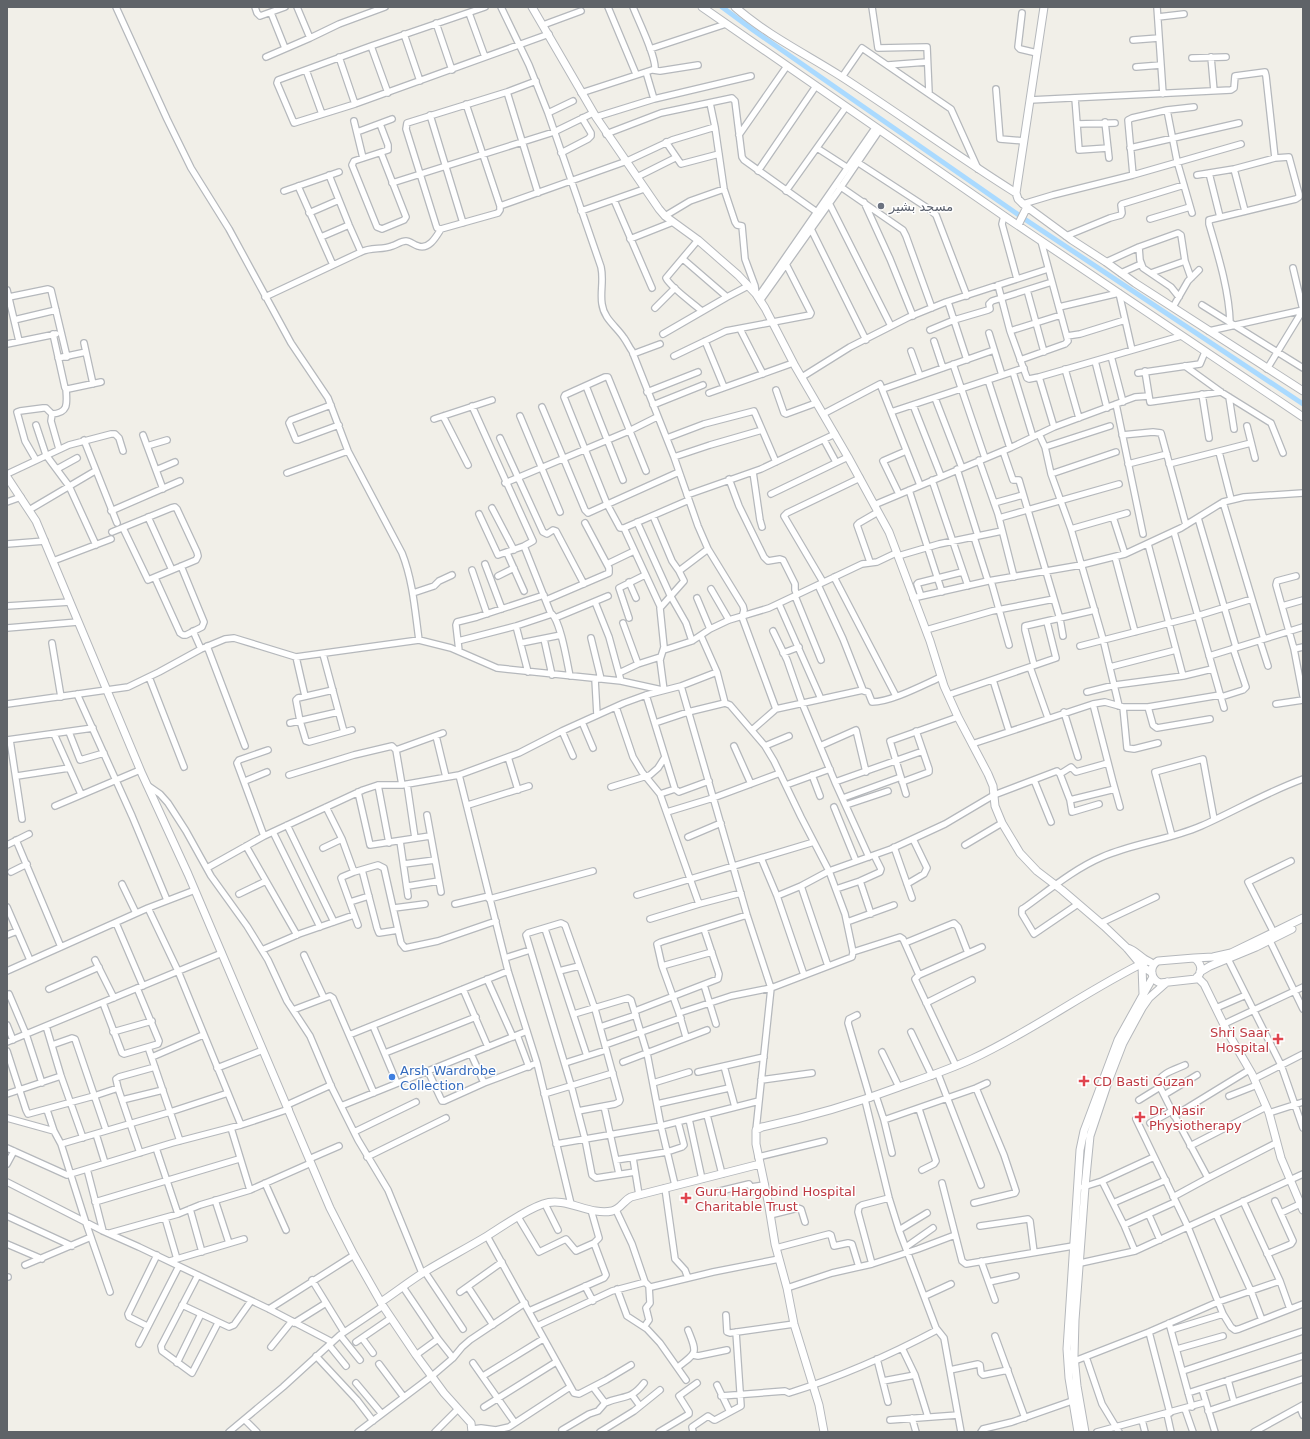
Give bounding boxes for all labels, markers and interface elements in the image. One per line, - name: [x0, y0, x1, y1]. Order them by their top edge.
- place label: مسجد بشیر: [888, 199, 953, 215]
- marker: مسجد بشیر: [876, 201, 886, 211]
- place label: Shri Saar Hospital: [1210, 1025, 1270, 1055]
- marker: Shri Saar Hospital: [1272, 1033, 1284, 1045]
- place label: Arsh Wardrobe Collection: [400, 1063, 496, 1093]
- marker: Arsh Wardrobe Collection: [387, 1072, 397, 1082]
- place label: CD Basti Guzan: [1093, 1074, 1194, 1089]
- marker: CD Basti Guzan: [1078, 1075, 1090, 1087]
- place label: Dr. Nasir Physiotherapy: [1149, 1103, 1242, 1133]
- marker: Dr. Nasir Physiotherapy: [1134, 1111, 1146, 1123]
- place label: Guru Hargobind Hospital Charitable Trust: [695, 1184, 856, 1214]
- marker: Guru Hargobind Hospital Charitable Trust: [680, 1192, 692, 1204]

